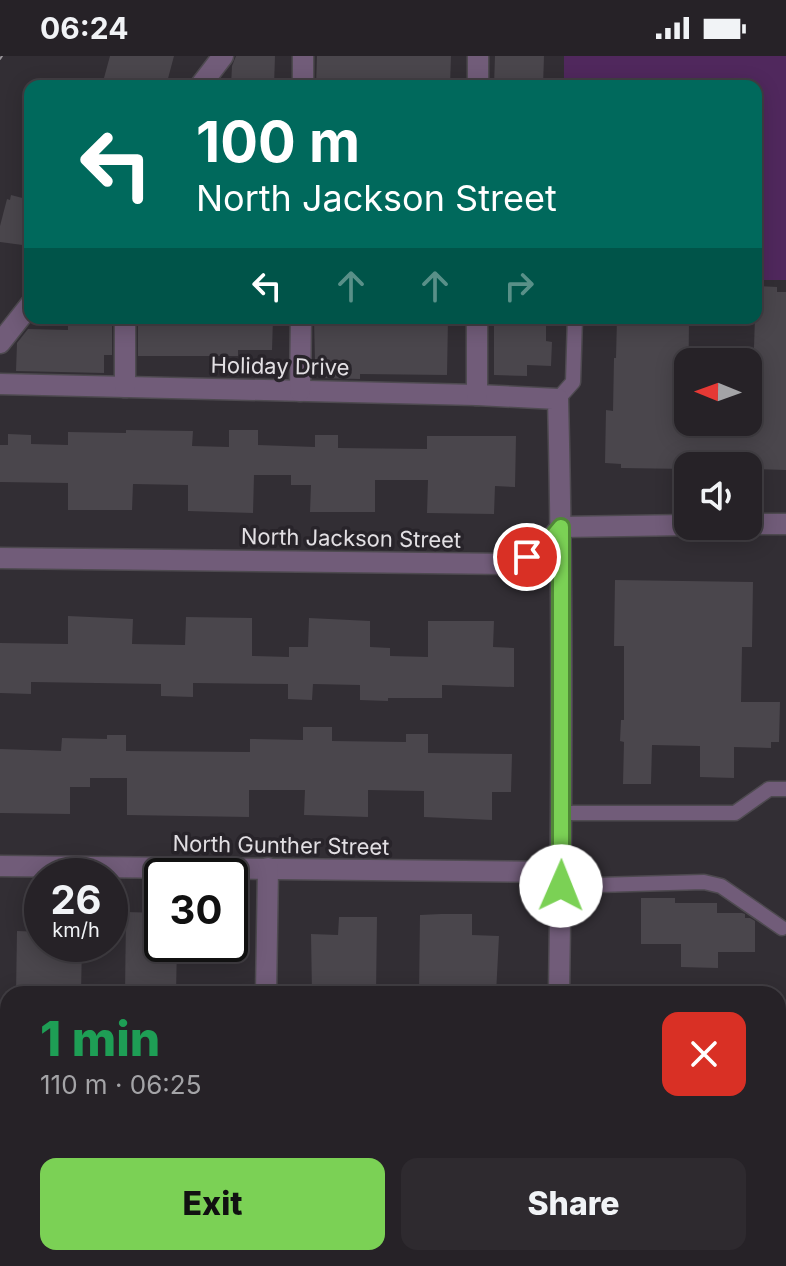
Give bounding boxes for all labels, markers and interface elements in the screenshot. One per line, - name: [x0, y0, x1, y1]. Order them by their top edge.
- text: 06:24: [40, 10, 128, 46]
- text: 100 m: [196, 108, 360, 176]
- icon: left: [64, 112, 168, 216]
- text: North Jackson Street: [196, 176, 557, 220]
- icon: left: [245, 264, 289, 308]
- icon: ahead: [329, 264, 373, 308]
- icon: ahead: [413, 264, 457, 308]
- icon: right: [497, 264, 541, 308]
- north arrow: [674, 348, 762, 436]
- map controls: [674, 348, 762, 540]
- street label: Holiday Drive: [210, 352, 350, 380]
- button: sound: [674, 452, 762, 540]
- street label: North Jackson Street: [241, 523, 461, 553]
- pin: [493, 523, 561, 591]
- icon: arrive: [505, 535, 549, 579]
- street label: North Gunther Street: [172, 830, 390, 860]
- position arrow: [519, 844, 603, 928]
- speed limit sign: 30: [144, 858, 248, 962]
- text: 26: [50, 875, 102, 924]
- text: km/h: [52, 918, 100, 942]
- text: 1 min: [40, 1009, 160, 1068]
- button: close: [662, 1012, 746, 1096]
- text: 110 m · 06:25: [40, 1069, 201, 1100]
- button: Exit: [40, 1158, 385, 1250]
- button: Share: [401, 1158, 746, 1250]

